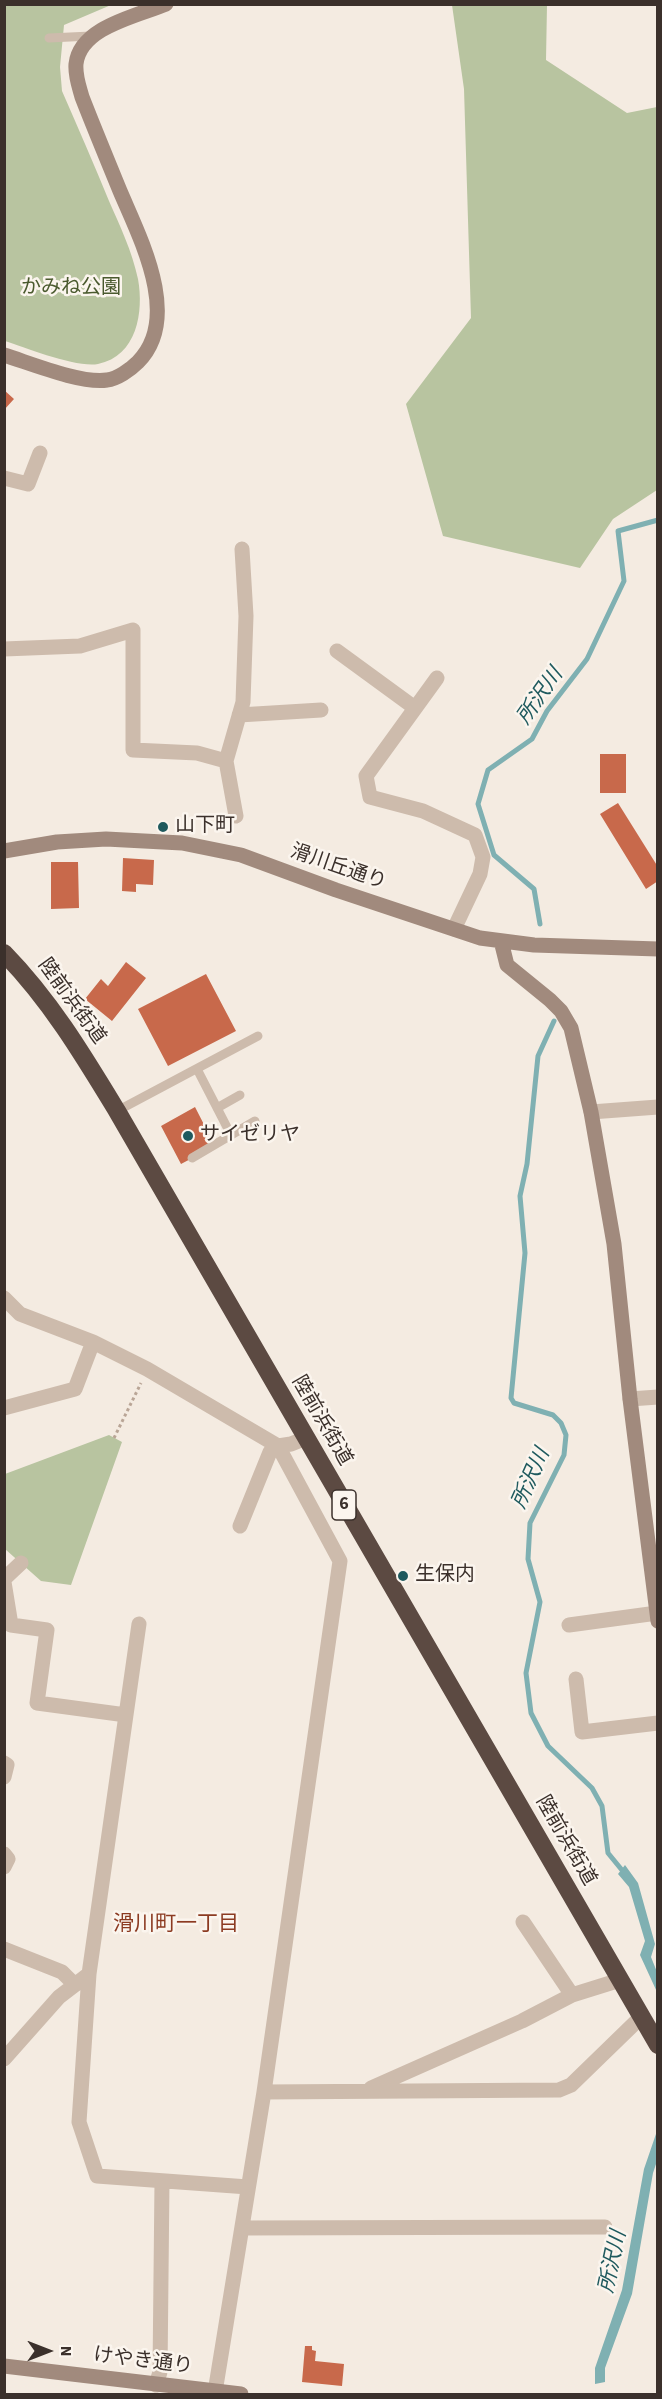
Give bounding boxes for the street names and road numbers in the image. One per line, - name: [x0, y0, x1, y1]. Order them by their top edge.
- street label: 滑川丘通り: [287, 840, 389, 896]
- street label: 陸前浜街道: [32, 954, 110, 1050]
- street label: 陸前浜街道: [286, 1372, 356, 1470]
- road number: 6: [332, 1490, 356, 1520]
- street label: 陸前浜街道: [530, 1792, 600, 1890]
- street label: けやき通り: [92, 2344, 194, 2380]

